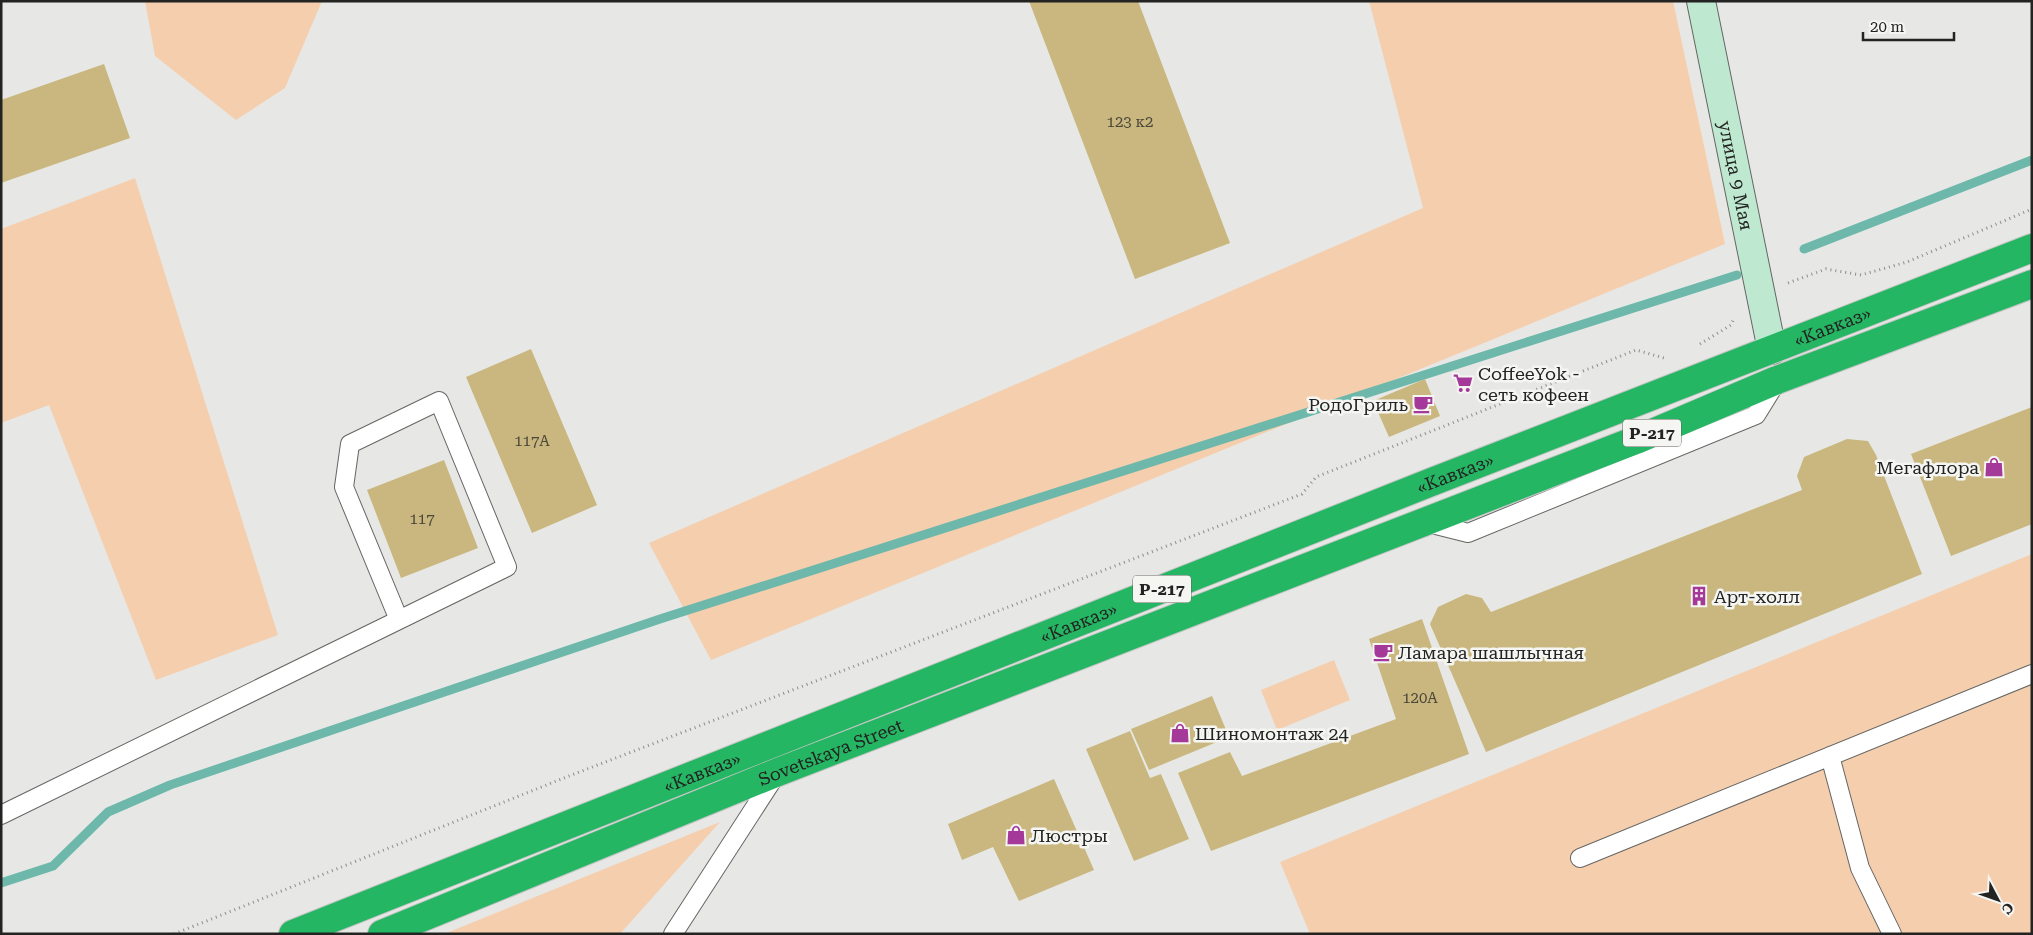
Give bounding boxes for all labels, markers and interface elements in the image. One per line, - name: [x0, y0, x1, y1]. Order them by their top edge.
- scale bar: [1863, 10, 1954, 42]
- text: 20 m: [1870, 18, 1905, 36]
- house number: 123 к2: [1107, 113, 1153, 131]
- street label: улица 9 Мая: [1715, 119, 1758, 232]
- street label: «Кавказ»: [1791, 301, 1874, 350]
- place label: CoffeeYok - сеть кофеен: [1478, 363, 1589, 405]
- supermarket icon: CoffeeYok - сеть кофеен: [1452, 372, 1474, 394]
- cafe icon: РодоГриль: [1412, 393, 1434, 415]
- place label: РодоГриль: [1308, 394, 1409, 415]
- road number: Р-217: [1623, 419, 1681, 446]
- house number: 117А: [514, 432, 550, 450]
- street label: «Кавказ»: [1413, 448, 1496, 497]
- shop icon: Мегафлора: [1983, 456, 2005, 478]
- place label: Мегафлора: [1877, 457, 1979, 478]
- house number: 117: [409, 510, 435, 528]
- road number: Р-217: [1133, 576, 1191, 602]
- building icon: Арт-холл: [1688, 585, 1710, 607]
- place label: Арт-холл: [1714, 586, 1800, 607]
- street label: «Кавказ»: [1037, 598, 1120, 647]
- cafe icon: Ламара шашлычная: [1372, 641, 1394, 663]
- place label: Ламара шашлычная: [1398, 642, 1584, 663]
- house number: 120А: [1402, 689, 1438, 707]
- street label: Sovetskaya Street: [755, 714, 906, 790]
- shop icon: Шиномонтаж 24: [1169, 722, 1191, 744]
- place label: Шиномонтаж 24: [1195, 723, 1349, 744]
- street label: «Кавказ»: [661, 747, 743, 796]
- shop icon: Люстры: [1005, 824, 1027, 846]
- place label: Люстры: [1031, 825, 1108, 846]
- north arrow: [1973, 875, 2023, 925]
- text: С: [1998, 900, 2017, 918]

